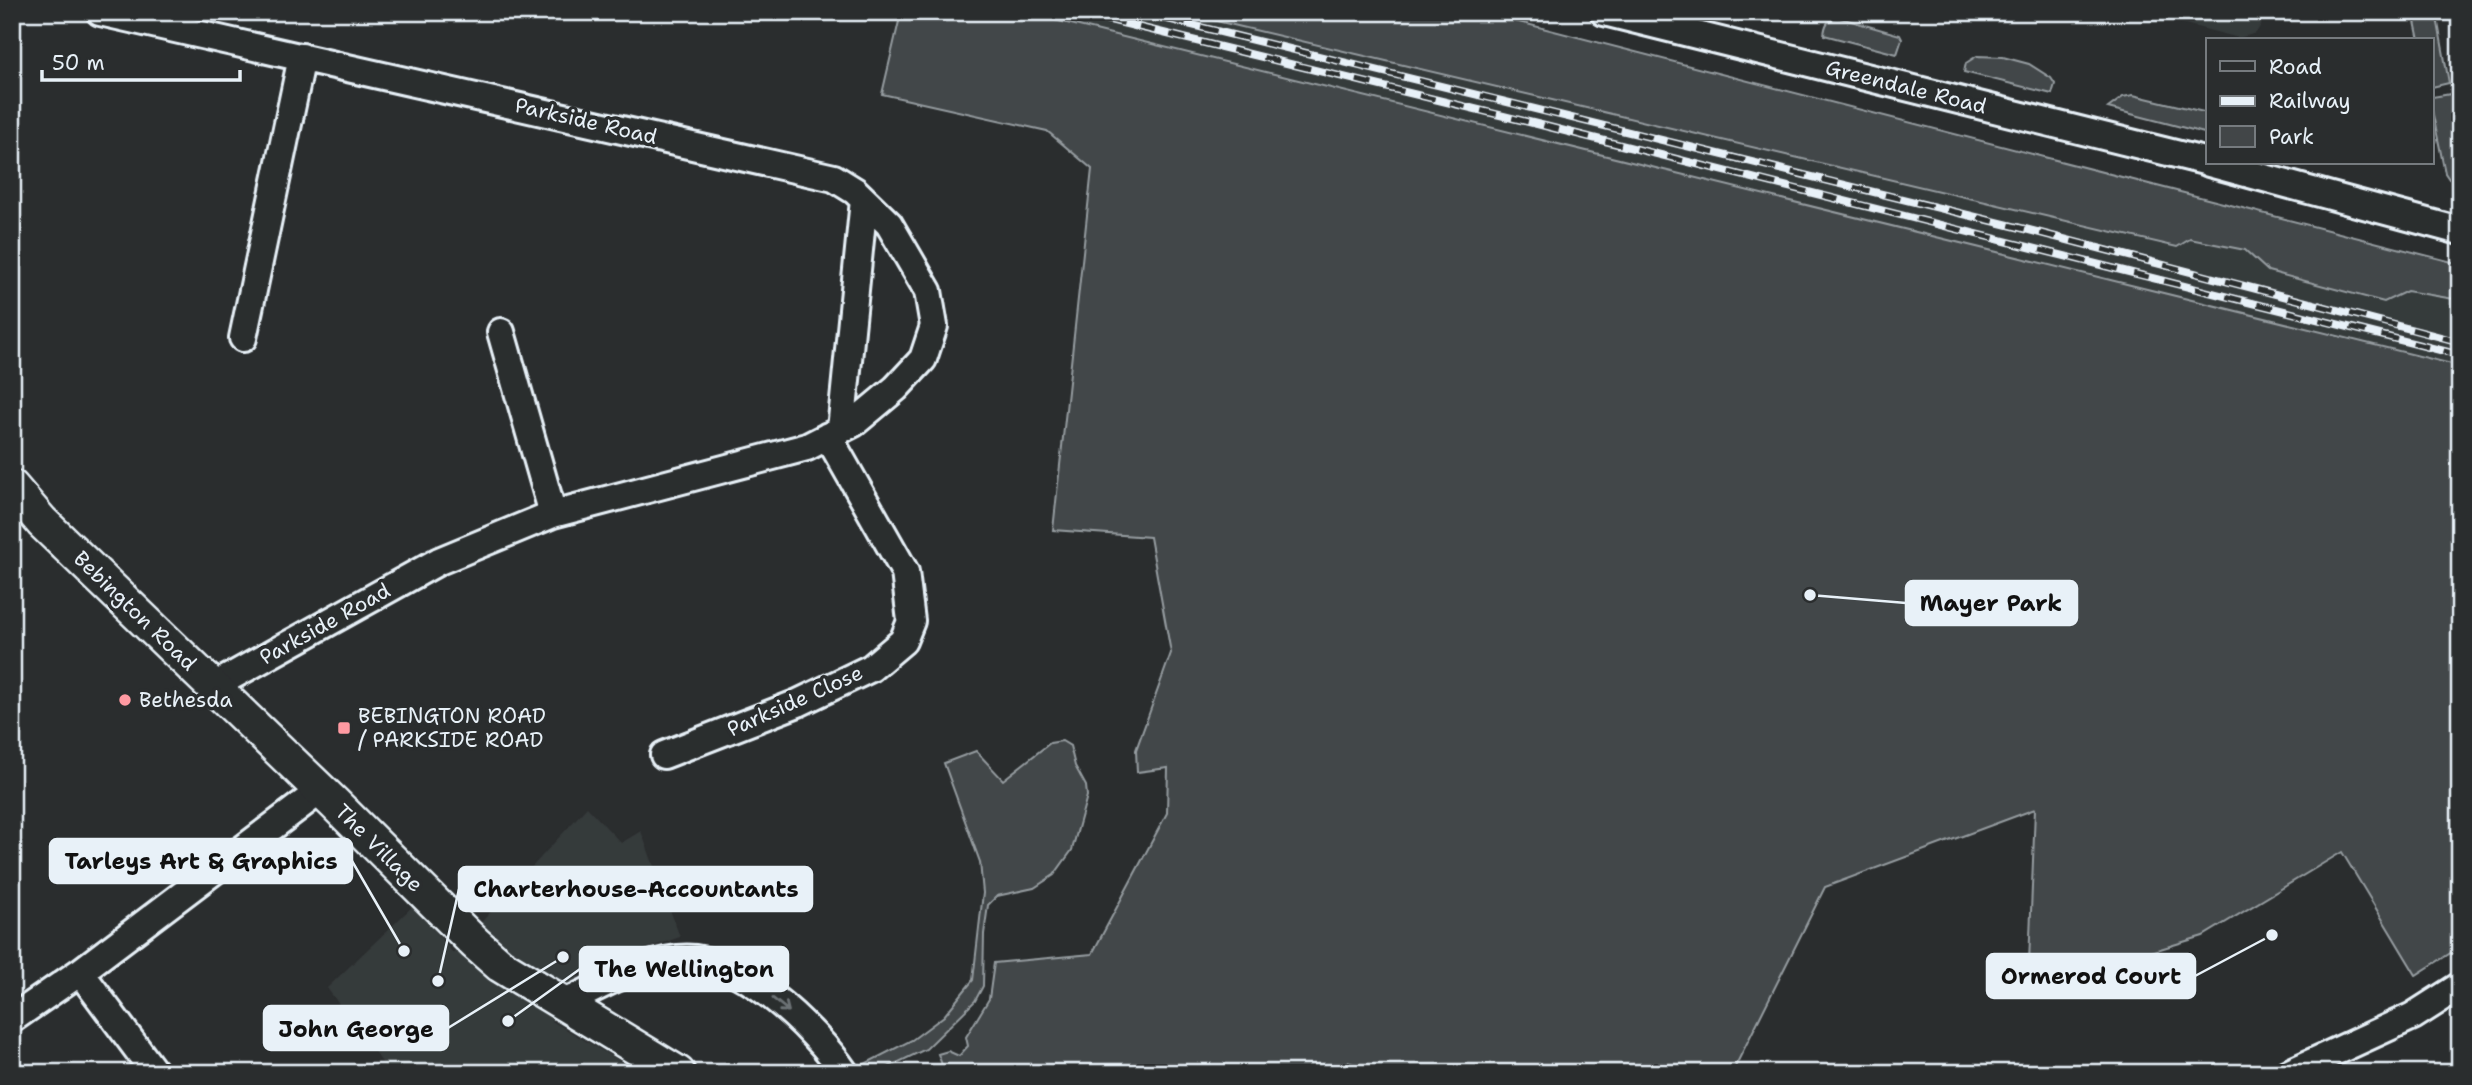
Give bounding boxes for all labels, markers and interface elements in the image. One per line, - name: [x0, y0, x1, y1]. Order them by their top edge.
- scale bar: [42, 38, 240, 82]
- legend: [2206, 38, 2434, 164]
- text: 50 m: [52, 49, 105, 77]
- street label: Greendale Road: [1823, 53, 1989, 121]
- text: Road: [2269, 53, 2322, 81]
- text: Railway: [2269, 87, 2351, 115]
- street label: Parkside Road: [512, 91, 660, 151]
- text: Park: [2269, 123, 2314, 151]
- street label: Bebington Road: [67, 545, 203, 677]
- street label: Parkside Road: [255, 577, 395, 671]
- callout: Mayer Park: [1906, 581, 2077, 625]
- text: Mayer Park: [1920, 588, 2062, 618]
- street label: Parkside Close: [723, 659, 867, 743]
- place label: Bethesda: [139, 686, 233, 714]
- marker: Bethesda: [117, 692, 133, 708]
- place label: BEBINGTON ROAD / PARKSIDE ROAD: [358, 702, 546, 754]
- marker: BEBINGTON ROAD / PARKSIDE ROAD: [336, 720, 352, 736]
- street label: The Village: [329, 798, 429, 898]
- callout: Tarleys Art & Graphics: [50, 839, 352, 883]
- text: Tarleys Art & Graphics: [64, 846, 338, 876]
- callout: Charterhouse-Accountants: [459, 867, 812, 911]
- text: Charterhouse-Accountants: [473, 874, 799, 904]
- callout: The Wellington: [580, 947, 788, 991]
- text: The Wellington: [594, 954, 774, 984]
- callout: Ormerod Court: [1987, 954, 2195, 998]
- text: Ormerod Court: [2001, 961, 2181, 991]
- one-way arrow: [771, 997, 789, 1013]
- callout: John George: [264, 1006, 448, 1050]
- text: John George: [278, 1014, 434, 1044]

